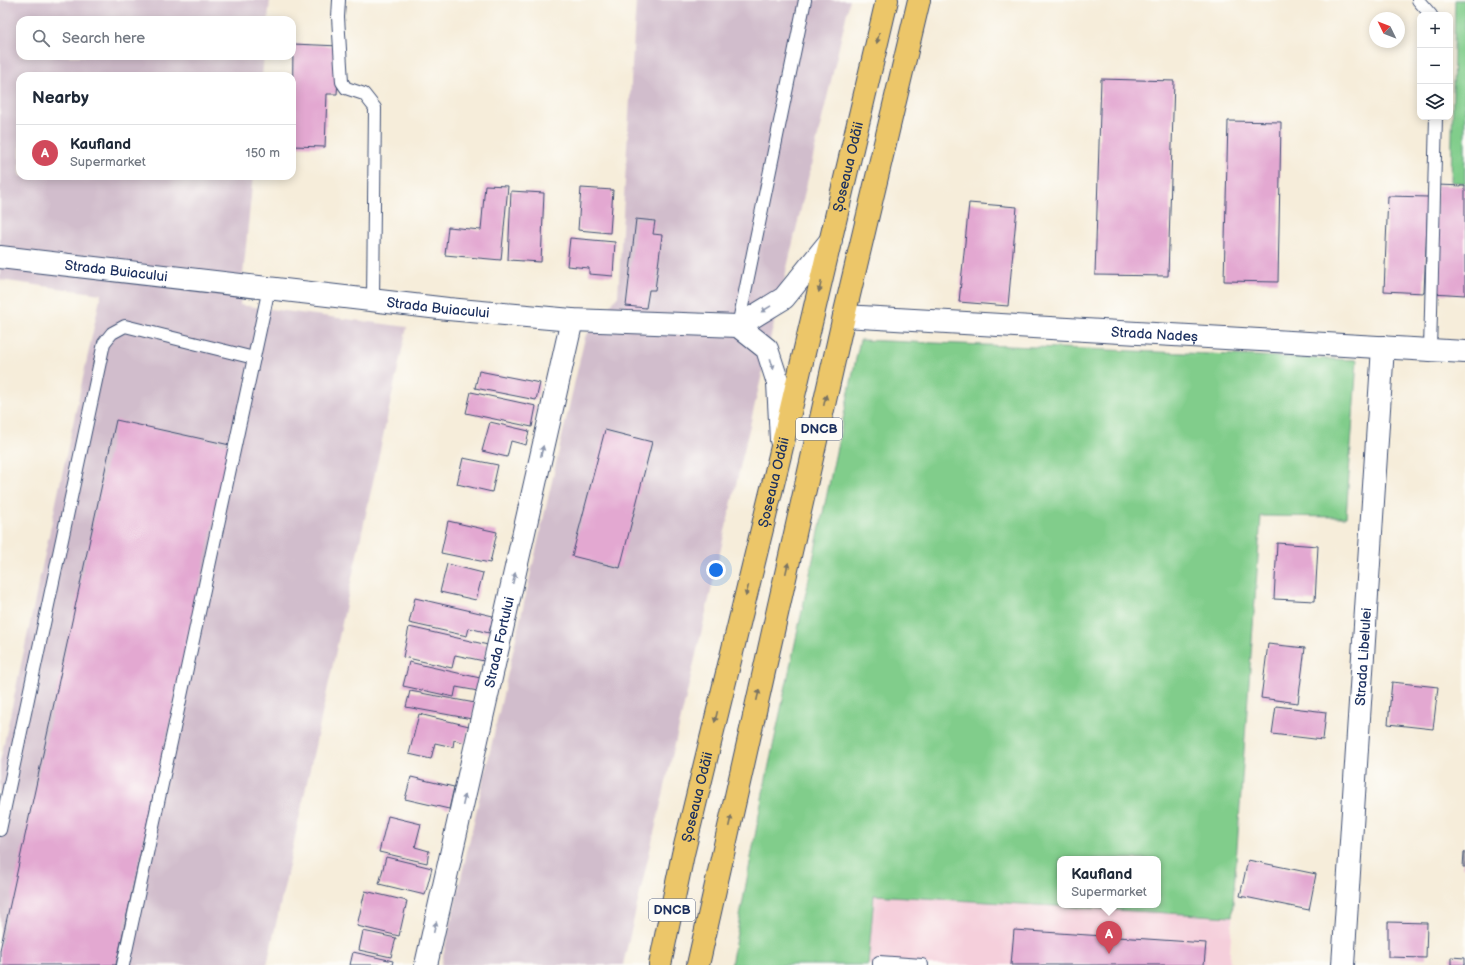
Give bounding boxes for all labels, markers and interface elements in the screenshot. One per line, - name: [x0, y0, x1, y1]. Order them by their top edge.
- north arrow: [1369, 12, 1405, 48]
- map controls: [1417, 12, 1453, 120]
- button: +: [1417, 12, 1453, 48]
- search box: [16, 16, 296, 60]
- icon: search: [30, 27, 52, 49]
- text: Search here: [62, 29, 145, 48]
- one-way arrow: [875, 32, 881, 44]
- button: −: [1417, 48, 1453, 84]
- button: layers: [1417, 84, 1453, 120]
- text: Nearby: [32, 88, 89, 108]
- street label: Șoseaua Odăii: [829, 120, 867, 214]
- text: Kaufland: [70, 135, 131, 154]
- text: A: [41, 145, 49, 161]
- text: 150 m: [246, 145, 280, 161]
- text: Supermarket: [70, 154, 146, 170]
- street label: Strada Buiacului: [64, 256, 169, 285]
- one-way arrow: [816, 281, 822, 293]
- street label: Strada Buiacului: [386, 293, 490, 321]
- one-way arrow: [761, 305, 771, 313]
- street label: Strada Nadeș: [1111, 323, 1198, 345]
- one-way arrow: [769, 359, 775, 371]
- one-way arrow: [823, 394, 829, 406]
- road number: DNCB: [796, 418, 842, 440]
- street label: Șoseaua Odăii: [754, 435, 792, 529]
- one-way arrow: [540, 445, 546, 457]
- your location: [706, 560, 726, 580]
- one-way arrow: [785, 562, 791, 574]
- one-way arrow: [511, 572, 517, 584]
- one-way arrow: [744, 585, 750, 597]
- street label: Strada Fortului: [481, 595, 518, 689]
- street label: Strada Libelulei: [1351, 607, 1375, 706]
- one-way arrow: [756, 688, 762, 701]
- one-way arrow: [713, 711, 719, 723]
- street label: Șoseaua Odăii: [678, 750, 716, 844]
- one-way arrow: [461, 794, 467, 806]
- one-way arrow: [727, 815, 733, 828]
- popup: [1057, 856, 1161, 908]
- text: Kaufland: [1071, 865, 1132, 884]
- text: Supermarket: [1071, 884, 1147, 900]
- road number: DNCB: [649, 899, 695, 921]
- one-way arrow: [432, 921, 438, 933]
- pin: A: [1096, 921, 1122, 954]

